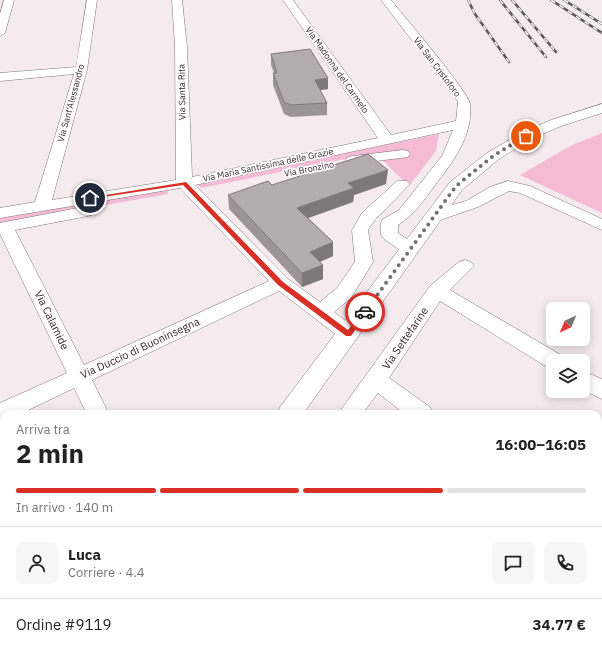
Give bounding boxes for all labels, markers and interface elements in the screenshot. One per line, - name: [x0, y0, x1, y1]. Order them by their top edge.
- street label: Via Madonna del Carmelo: [303, 24, 371, 115]
- street label: Via San Cristoforo: [411, 35, 463, 99]
- street label: Via Sant'Alessandro: [55, 63, 86, 143]
- street label: Via Santa Rita: [176, 64, 187, 120]
- pin: [509, 119, 543, 153]
- icon: bag: [515, 125, 537, 147]
- street label: Via Maria Santissima delle Grazie: [202, 145, 334, 184]
- street label: Via Bronzino: [283, 158, 335, 179]
- pin: [73, 181, 107, 215]
- icon: home: [79, 187, 101, 209]
- street label: Via Calamide: [32, 288, 72, 352]
- courier: [345, 292, 385, 332]
- icon: car: [354, 301, 376, 323]
- north arrow: [546, 302, 590, 346]
- map controls: [546, 302, 590, 398]
- street label: Via Settefarine: [379, 304, 431, 372]
- street label: Via Duccio di Buoninsegna: [78, 314, 202, 382]
- button: layers: [546, 354, 590, 398]
- text: Arriva tra: [16, 421, 70, 438]
- text: 16:00–16:05: [495, 435, 586, 454]
- text: 2 min: [16, 436, 84, 470]
- text: In arrivo · 140 m: [16, 499, 113, 516]
- button: person: [16, 542, 58, 584]
- button: chat: [492, 542, 534, 584]
- button: phone: [544, 542, 586, 584]
- text: Luca: [68, 545, 101, 564]
- text: Corriere · 4.4: [68, 564, 145, 581]
- text: Ordine #9119: [16, 615, 111, 634]
- text: 34.77 €: [532, 615, 586, 634]

